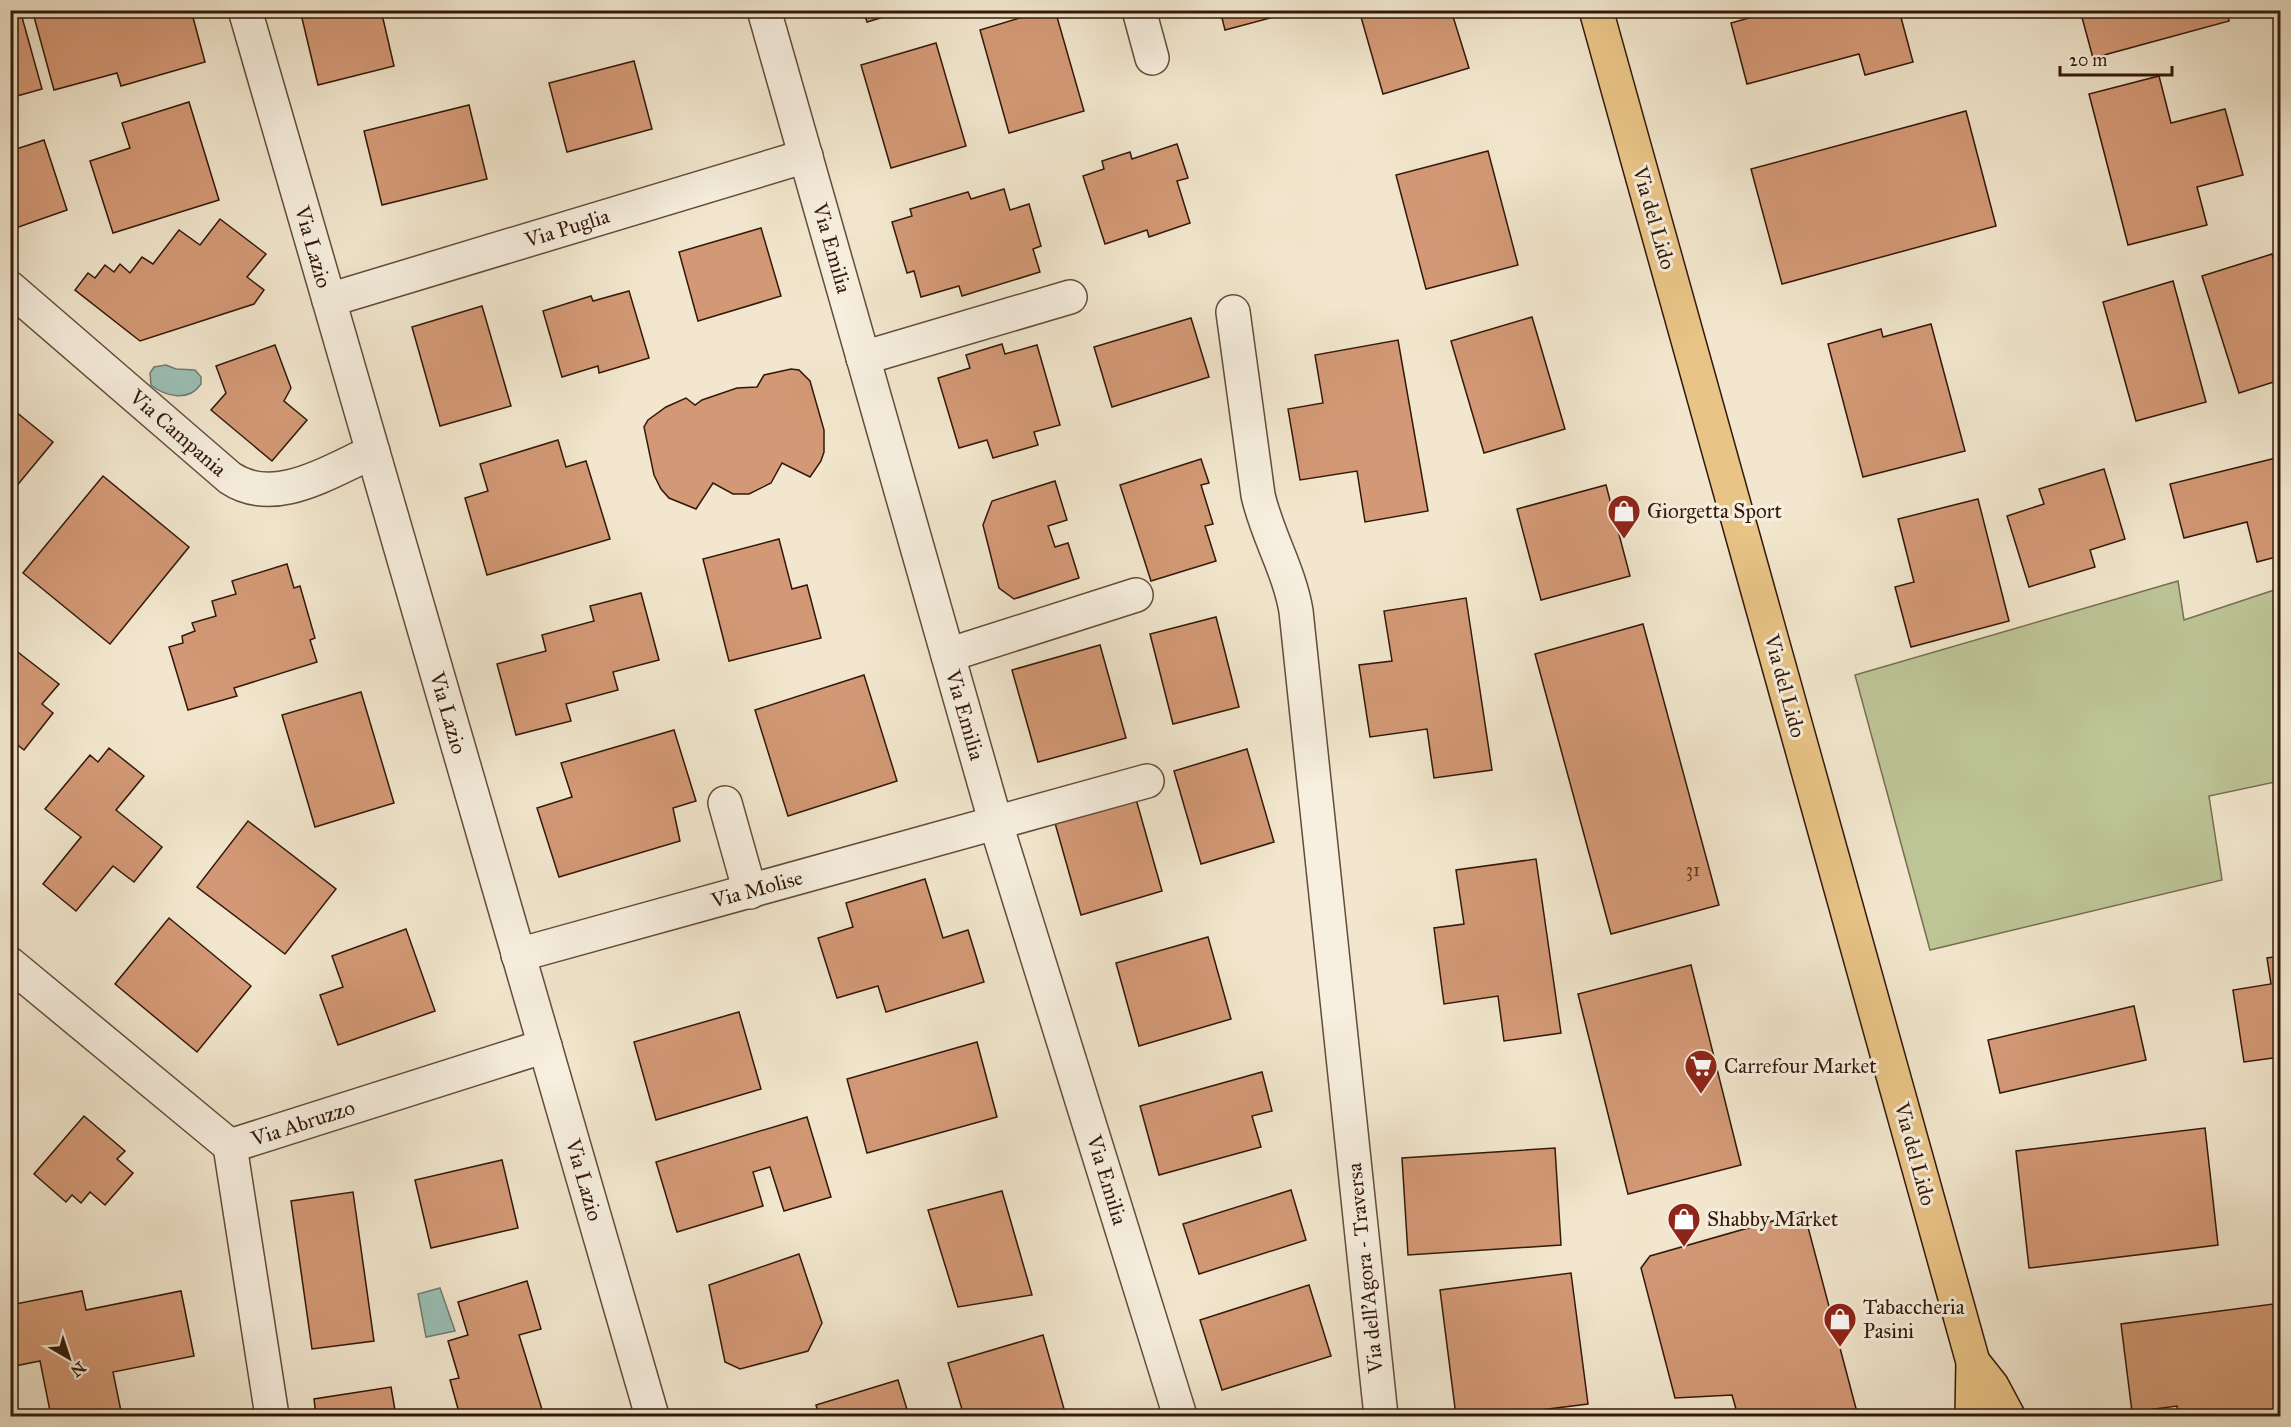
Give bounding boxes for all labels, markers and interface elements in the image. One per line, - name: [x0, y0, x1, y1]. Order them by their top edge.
- scale bar: [2060, 39, 2172, 77]
- text: 20 m: [2069, 49, 2107, 71]
- street label: Via del Lido: [1627, 163, 1681, 273]
- street label: Via Emilia: [806, 199, 857, 296]
- street label: Via Lazio: [289, 202, 337, 291]
- street label: Via Puglia: [521, 203, 613, 253]
- street label: Via Campania: [123, 383, 232, 482]
- shop icon: Giorgetta Sport: [1606, 493, 1642, 540]
- place label: Giorgetta Sport: [1647, 498, 1782, 524]
- street label: Via del Lido: [1758, 631, 1811, 741]
- street label: Via Emilia: [939, 666, 990, 763]
- street label: Via Lazio: [424, 668, 472, 757]
- house number: 31: [1686, 859, 1700, 881]
- street label: Via Molise: [707, 864, 806, 914]
- supermarket icon: Carrefour Market: [1683, 1048, 1719, 1095]
- place label: Carrefour Market: [1724, 1053, 1877, 1079]
- street label: Via Abruzzo: [247, 1094, 358, 1152]
- street label: Via del Lido: [1888, 1099, 1941, 1209]
- street label: Via Emilia: [1081, 1131, 1133, 1228]
- street label: Via Lazio: [560, 1135, 608, 1224]
- street label: Via dell'Agora - Traversa: [1341, 1162, 1389, 1375]
- shop icon: Shabby Market: [1666, 1201, 1702, 1248]
- place label: Shabby Market: [1707, 1206, 1839, 1232]
- place label: Tabaccheria Pasini: [1863, 1294, 1965, 1344]
- shop icon: Tabaccheria Pasini: [1822, 1301, 1858, 1348]
- north arrow: [39, 1328, 99, 1388]
- text: N: [67, 1358, 89, 1381]

